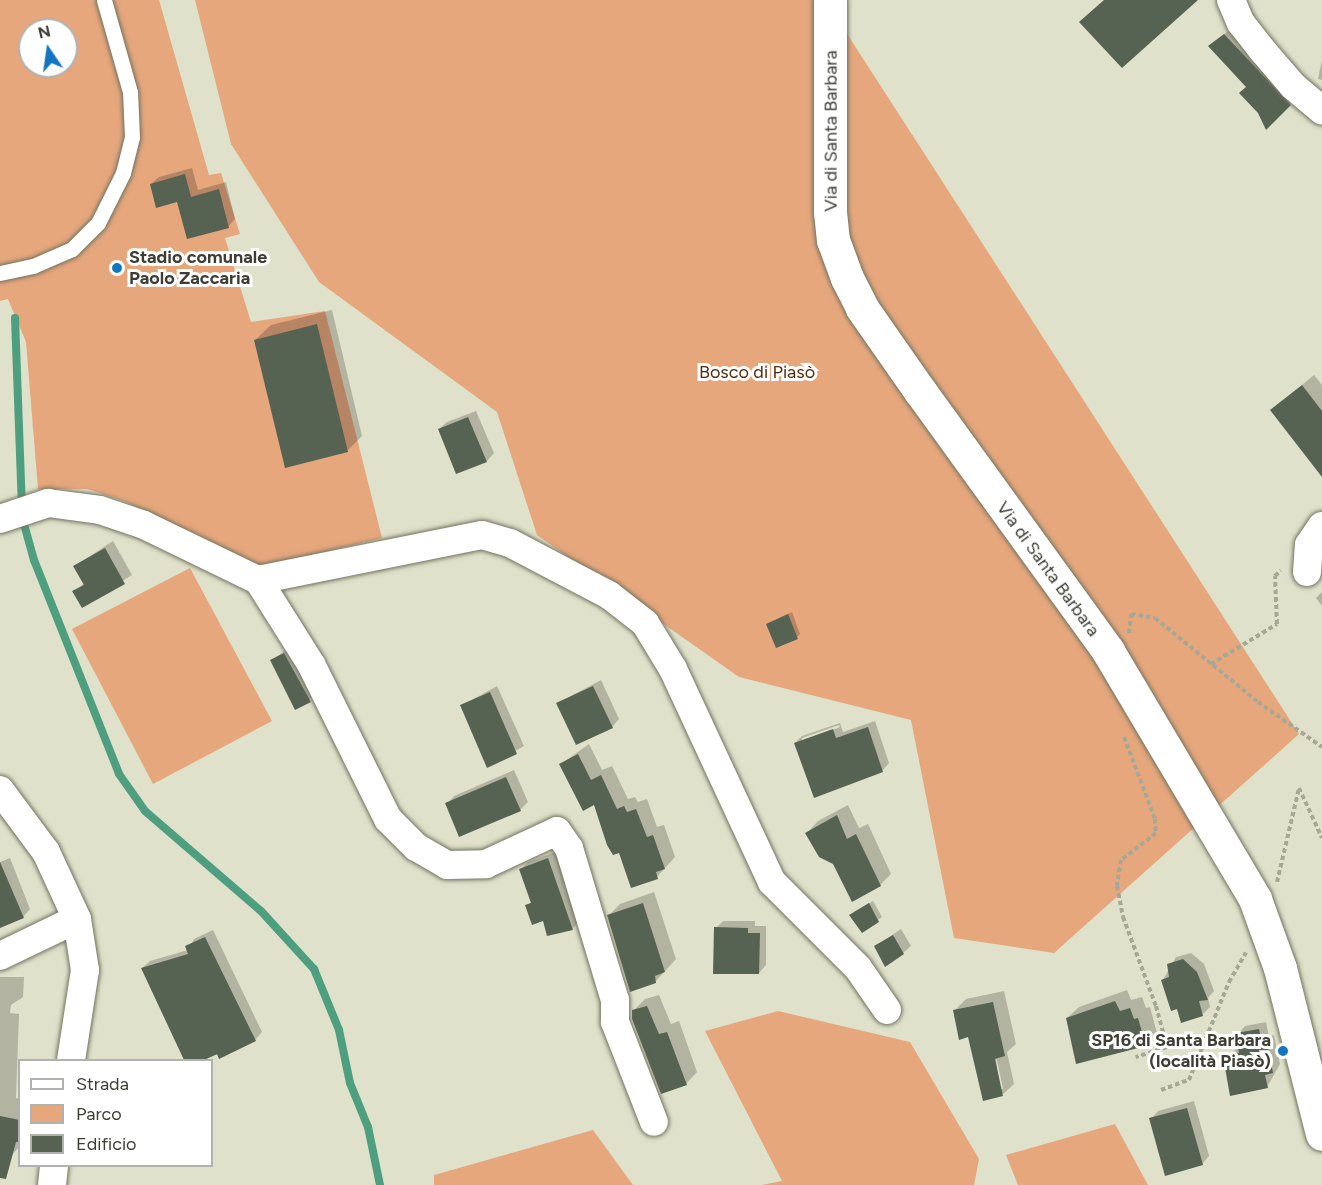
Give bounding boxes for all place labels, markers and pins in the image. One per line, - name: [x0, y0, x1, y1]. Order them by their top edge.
- place label: Stadio comunale Paolo Zaccaria: [129, 247, 267, 290]
- marker: Stadio comunale Paolo Zaccaria: [110, 261, 124, 275]
- place label: SP16 di Santa Barbara (località Piasò): [1091, 1030, 1271, 1072]
- marker: SP16 di Santa Barbara (località Piasò): [1276, 1044, 1290, 1058]

